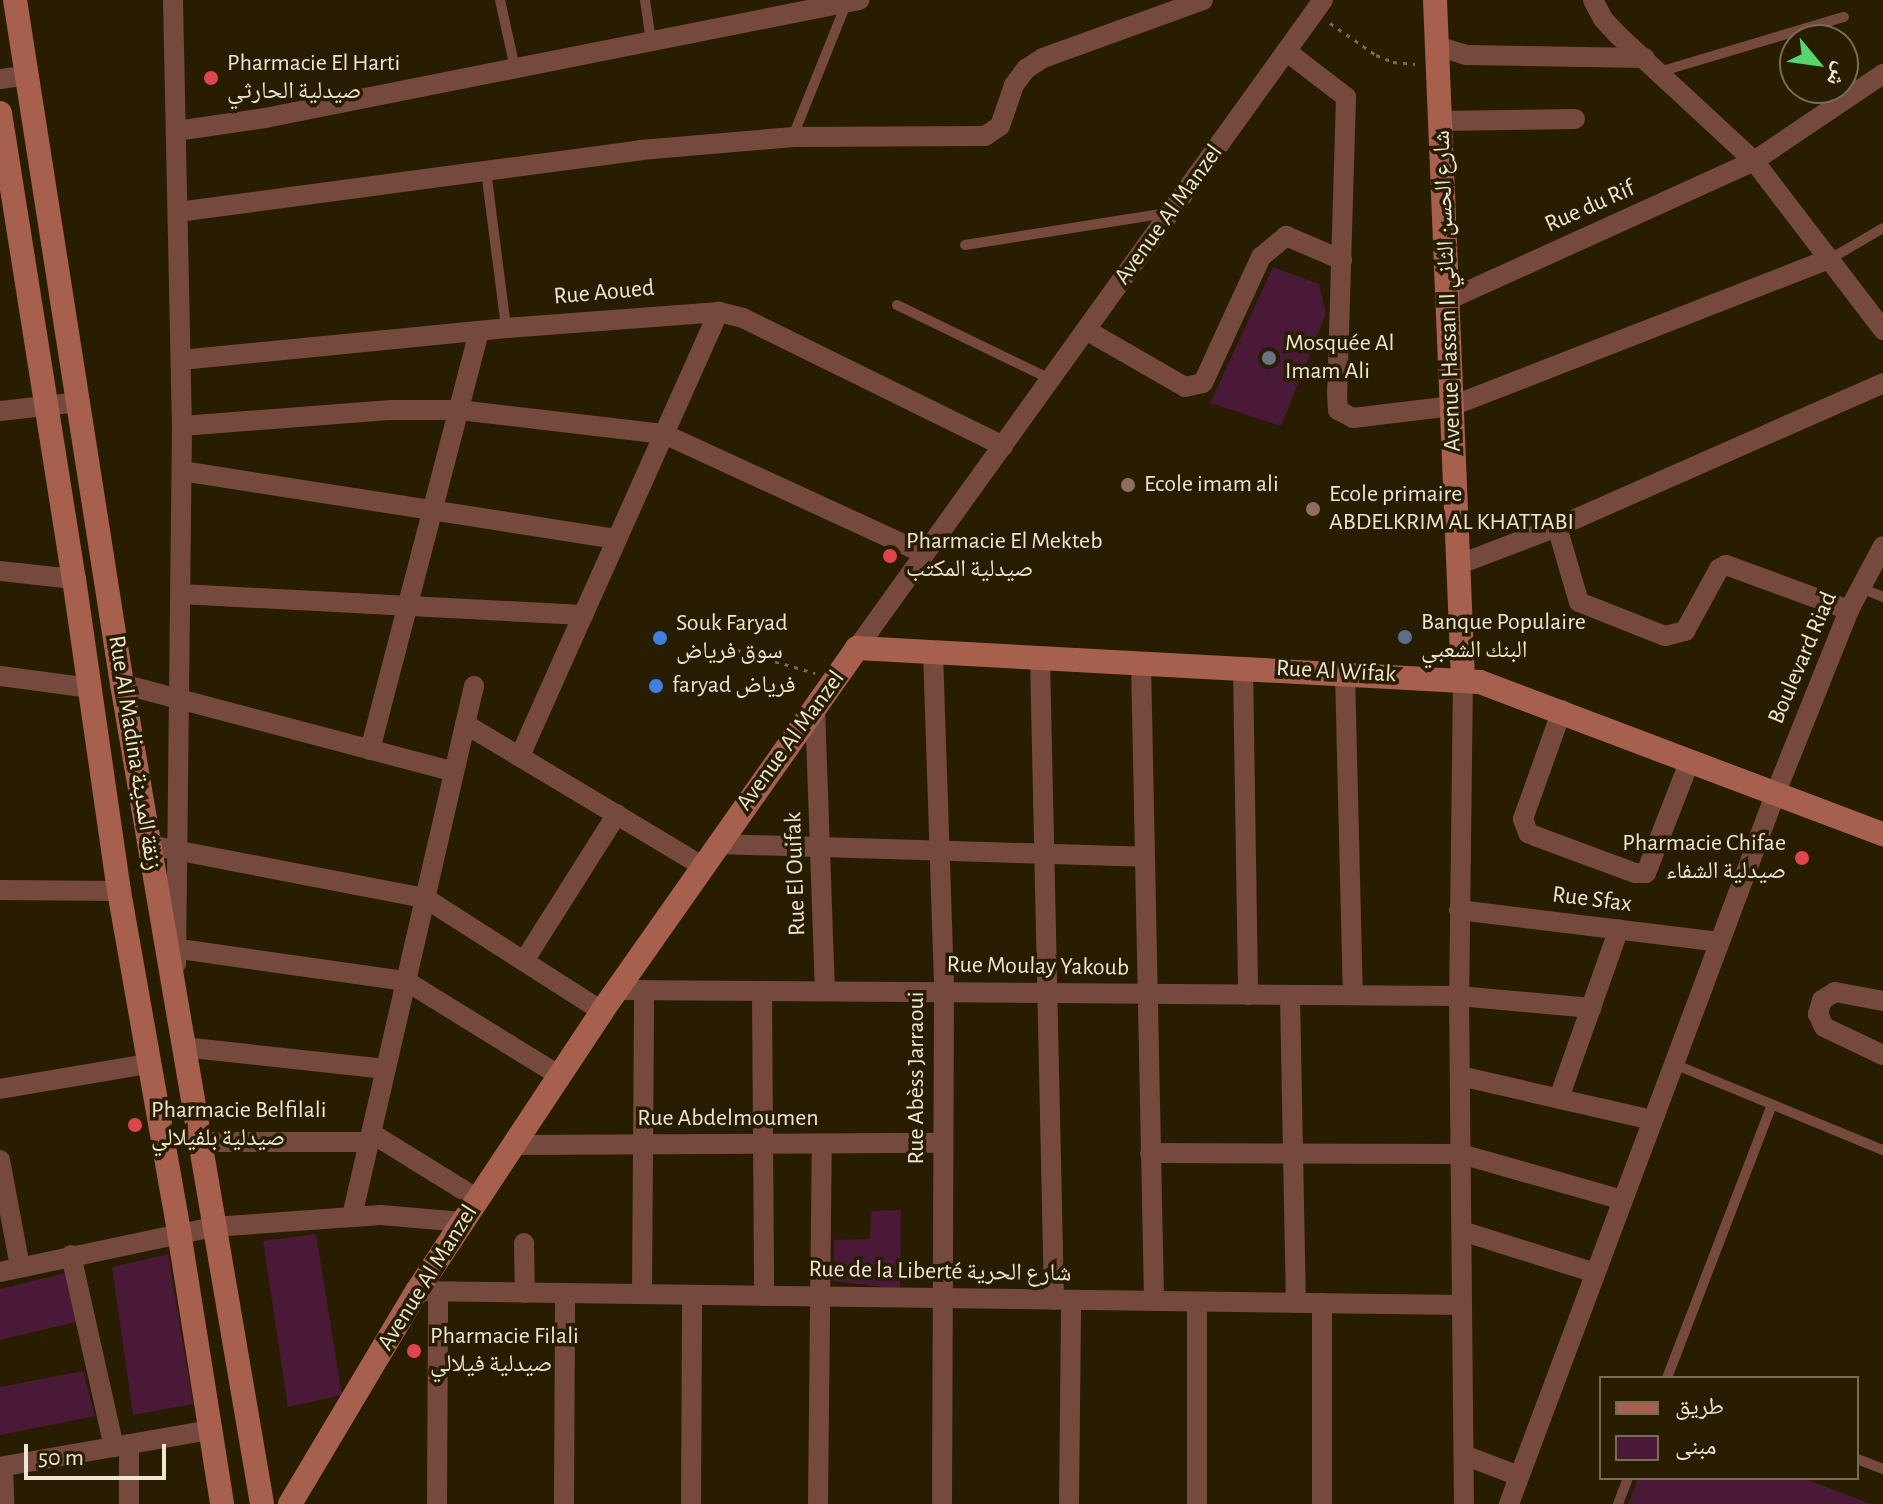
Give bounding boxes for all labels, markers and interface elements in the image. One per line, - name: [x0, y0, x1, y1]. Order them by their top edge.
- north arrow: [1779, 24, 1859, 104]
- place label: Pharmacie El Harti صيدلية الحارثي: [227, 50, 400, 106]
- text: ش: [1823, 59, 1854, 90]
- marker: Pharmacie El Harti صيدلية الحارثي: [202, 69, 220, 87]
- street label: Avenue Hassan II شارع الحسن الثاني: [1428, 130, 1468, 452]
- street label: Avenue Al Manzel: [1109, 139, 1229, 291]
- street label: Rue du Rif: [1541, 175, 1639, 239]
- street label: Rue Aoued: [552, 274, 656, 312]
- place label: Mosquée Al Imam Ali: [1285, 330, 1394, 386]
- marker: Mosquée Al Imam Ali: [1260, 349, 1278, 367]
- place label: Ecole imam ali: [1144, 471, 1279, 499]
- marker: Ecole imam ali: [1119, 476, 1137, 494]
- place label: Ecole primaire ABDELKRIM AL KHATTABI: [1329, 481, 1574, 537]
- marker: Ecole primaire ABDELKRIM AL KHATTABI: [1304, 500, 1322, 518]
- place label: Pharmacie El Mekteb صيدلية المكتب: [906, 528, 1103, 584]
- marker: Pharmacie El Mekteb صيدلية المكتب: [881, 547, 899, 565]
- street label: Boulevard Riad: [1762, 587, 1844, 729]
- place label: Banque Populaire البنك الشعبي: [1421, 609, 1586, 665]
- place label: Souk Faryad سوق فرياض: [676, 610, 788, 666]
- marker: Banque Populaire البنك الشعبي: [1396, 628, 1414, 646]
- marker: Souk Faryad سوق فرياض: [651, 629, 669, 647]
- street label: Rue Al Madina زنقة المدينة: [101, 634, 167, 872]
- street label: Rue Al Wifak: [1275, 654, 1397, 690]
- street label: Avenue Al Manzel: [731, 665, 851, 817]
- place label: faryad فرياض: [672, 672, 796, 700]
- marker: faryad فرياض: [647, 677, 665, 695]
- street label: Rue El Ouifak: [779, 812, 813, 936]
- place label: Pharmacie Chifae صيدلية الشفاء: [1622, 830, 1786, 886]
- marker: Pharmacie Chifae صيدلية الشفاء: [1793, 849, 1811, 867]
- street label: Rue Sfax: [1551, 881, 1633, 919]
- street label: Rue Moulay Yakoub: [946, 951, 1130, 983]
- street label: Rue Abèss Jarraoui: [903, 991, 931, 1165]
- place label: Pharmacie Belfilali صيدلية بلفيلالي: [151, 1097, 327, 1153]
- street label: Rue Abdelmoumen: [637, 1105, 819, 1133]
- marker: Pharmacie Belfilali صيدلية بلفيلالي: [126, 1116, 144, 1134]
- street label: Avenue Al Manzel: [372, 1200, 484, 1356]
- street label: Rue de la Liberté شارع الحرية: [808, 1255, 1072, 1289]
- place label: Pharmacie Filali صيدلية فيلالي: [430, 1323, 579, 1379]
- marker: Pharmacie Filali صيدلية فيلالي: [405, 1342, 423, 1360]
- legend: [1599, 1376, 1859, 1480]
- text: طريق: [1675, 1395, 1724, 1419]
- scale bar: [28, 1428, 170, 1478]
- text: مبنى: [1675, 1435, 1716, 1459]
- text: 50 m: [38, 1446, 84, 1470]

